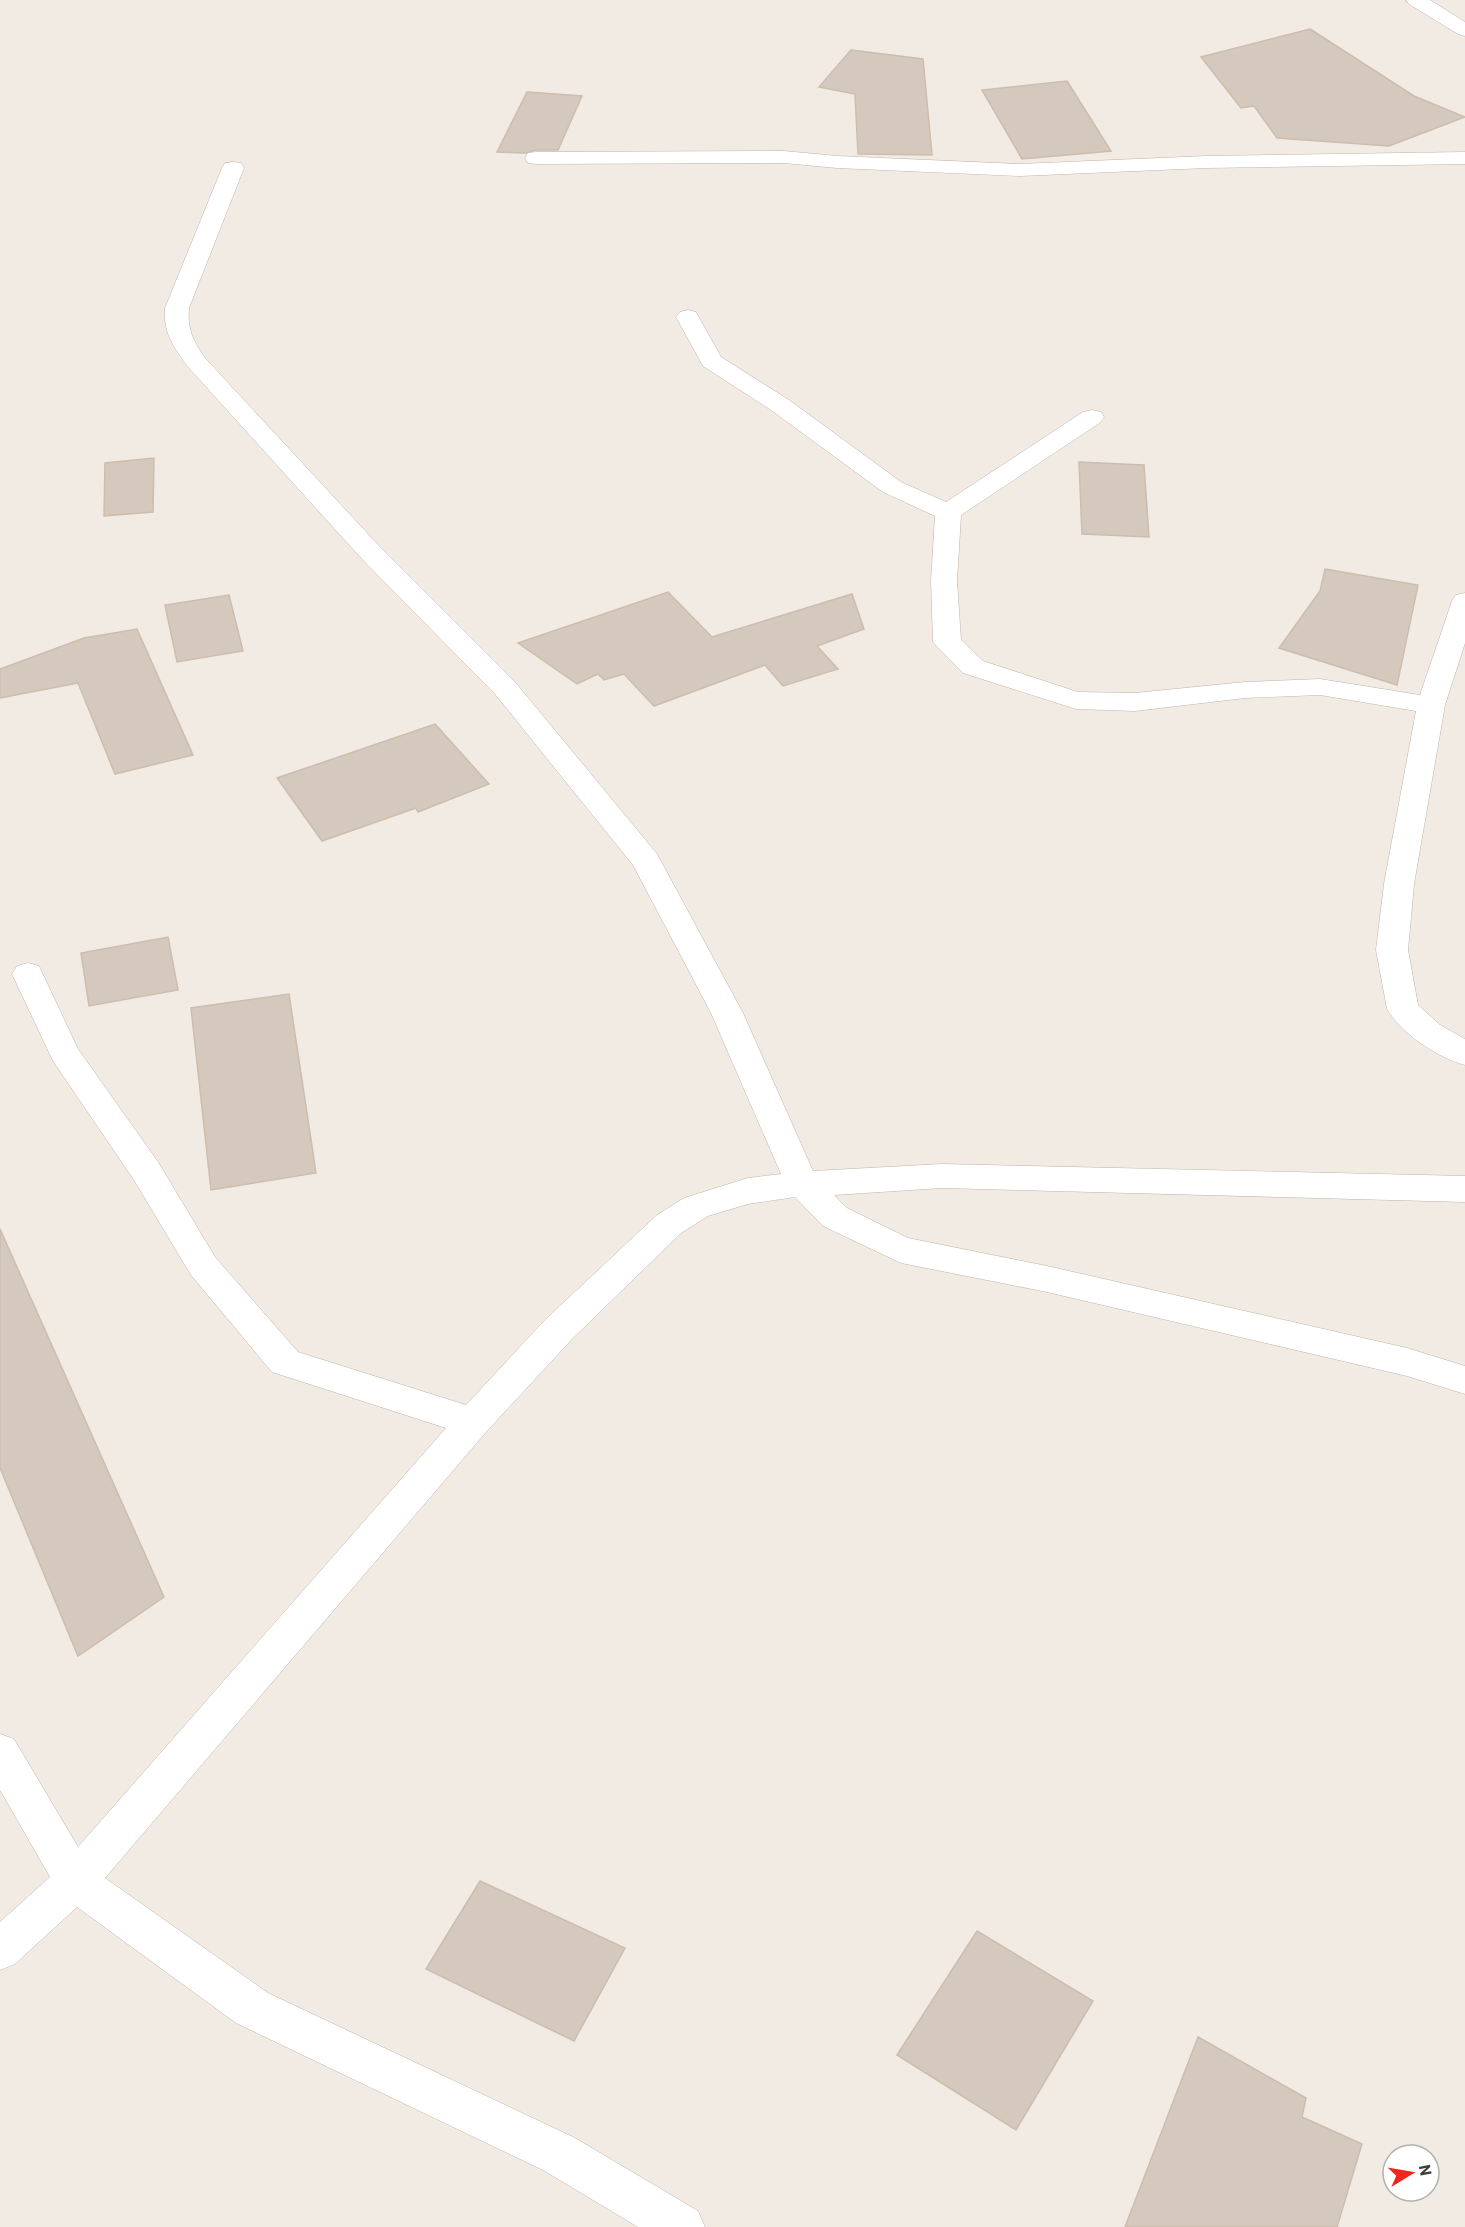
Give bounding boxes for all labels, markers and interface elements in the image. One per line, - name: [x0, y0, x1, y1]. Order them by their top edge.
- north arrow: [1381, 2143, 1441, 2203]
- text: N: [1416, 2163, 1437, 2177]

